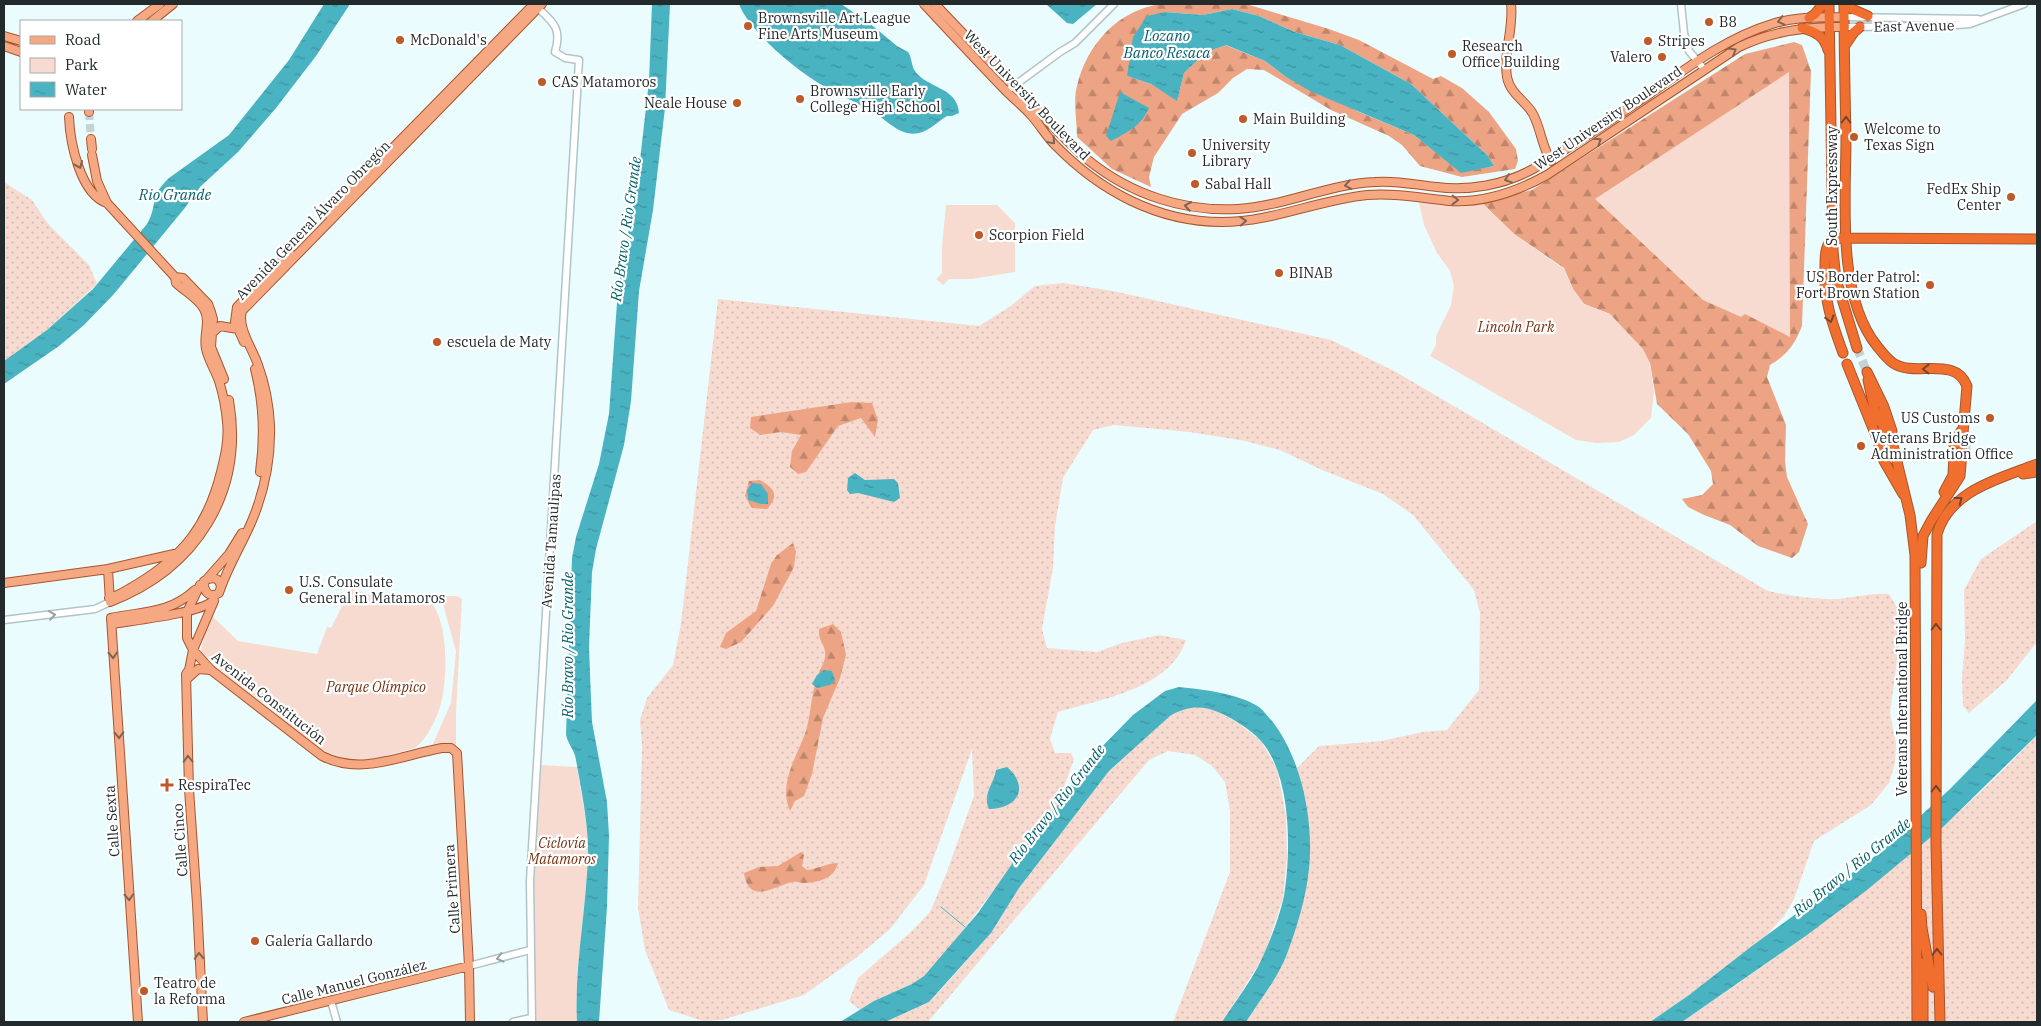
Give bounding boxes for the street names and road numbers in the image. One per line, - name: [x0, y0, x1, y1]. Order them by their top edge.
- street label: East Avenue: [1873, 16, 1955, 36]
- street label: West University Boulevard: [960, 26, 1094, 164]
- street label: West University Boulevard: [1531, 62, 1686, 174]
- street label: South Expressway: [1823, 125, 1841, 246]
- street label: Avenida General Álvaro Obregón: [231, 136, 394, 303]
- street label: Avenida Tamaulipas: [537, 473, 565, 609]
- street label: Veterans International Bridge: [1893, 601, 1911, 797]
- street label: Avenida Constitución: [208, 648, 330, 748]
- street label: Calle Sexta: [100, 784, 123, 857]
- street label: Calle Cinco: [168, 803, 192, 877]
- street label: Calle Primera: [440, 843, 464, 934]
- street label: Calle Manuel González: [280, 955, 428, 1009]

